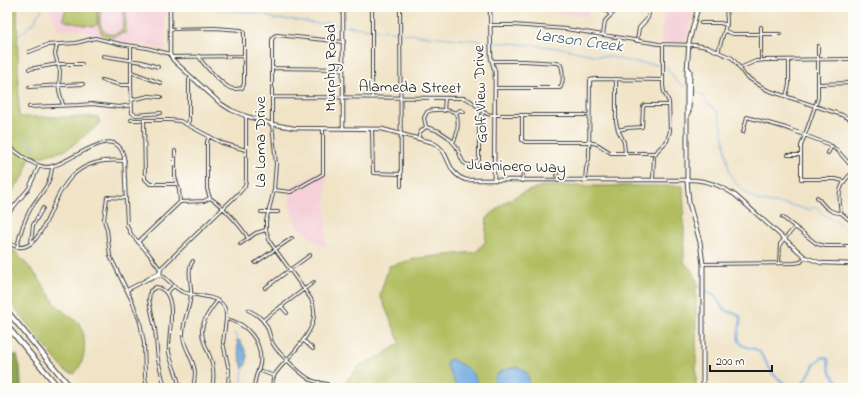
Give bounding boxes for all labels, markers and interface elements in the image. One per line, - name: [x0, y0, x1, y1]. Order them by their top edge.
- water label: Larson Creek: [534, 22, 626, 60]
- street label: Murphy Road: [319, 24, 343, 112]
- street label: Golf View Drive: [467, 44, 495, 144]
- street label: Alameda Street: [358, 75, 462, 101]
- street label: La Loma Drive: [249, 96, 273, 188]
- street label: Juanipero Way: [466, 153, 566, 181]
- scale bar: [710, 347, 772, 373]
- text: 200 m: [716, 353, 745, 371]

